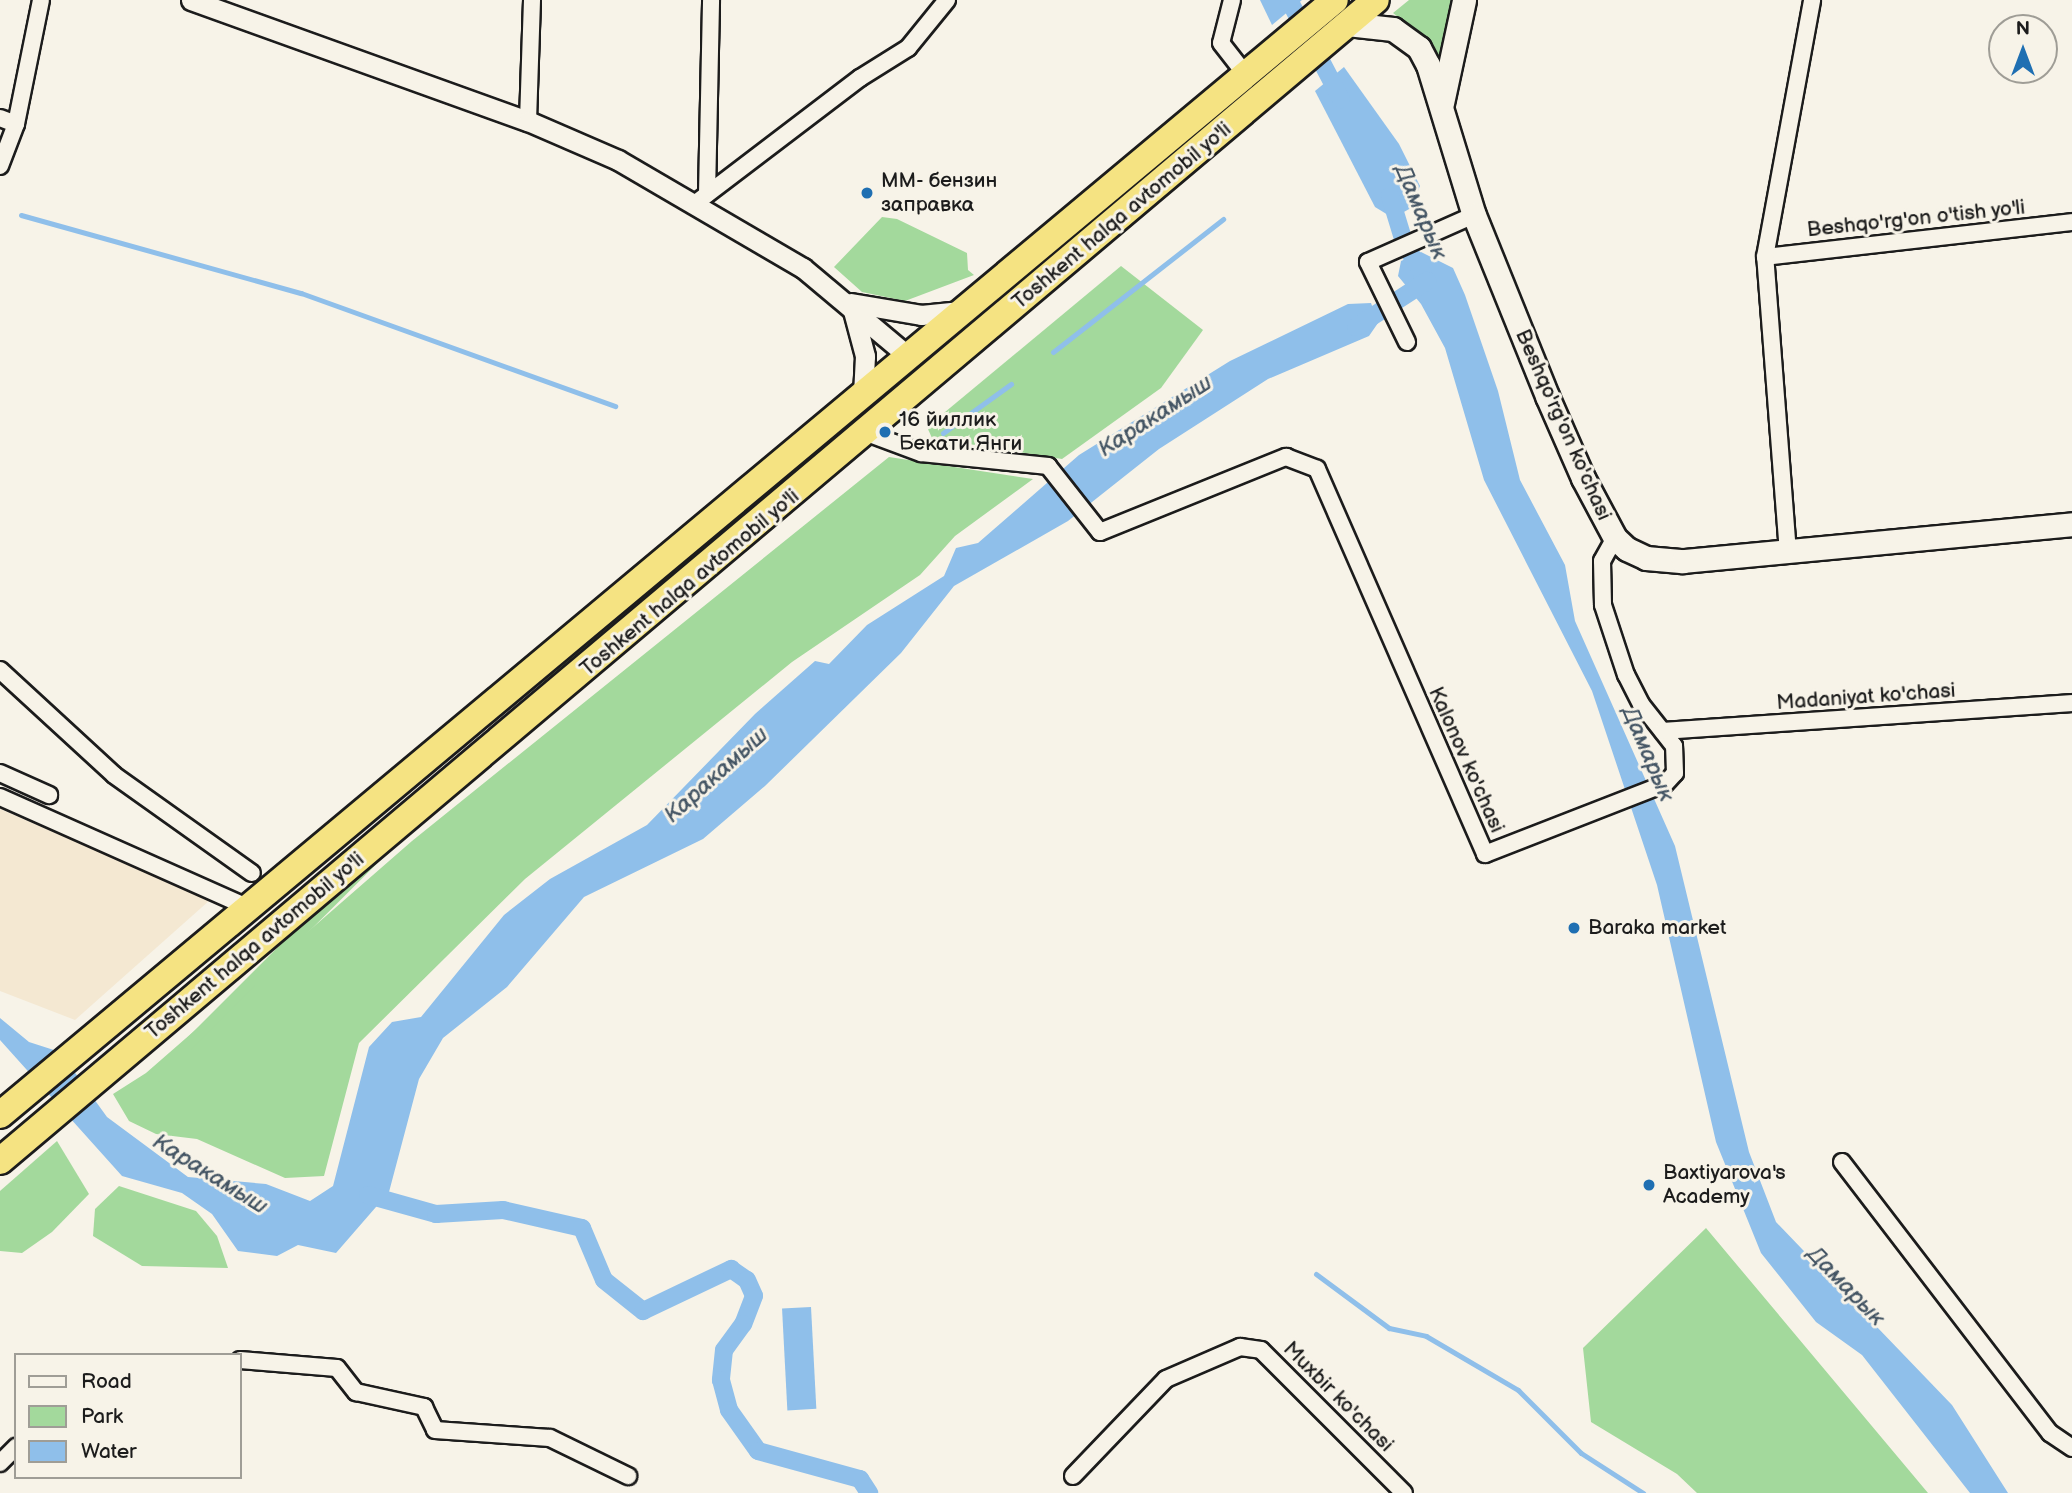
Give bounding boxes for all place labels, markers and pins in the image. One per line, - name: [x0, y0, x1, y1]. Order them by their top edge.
- place label: ММ- бензин заправка: [881, 168, 998, 218]
- marker: ММ- бензин заправка: [859, 185, 875, 201]
- place label: 16 йиллик Бекати Янги: [899, 407, 1022, 457]
- marker: 16 йиллик Бекати Янги: [877, 424, 893, 440]
- place label: Baraka market: [1588, 915, 1726, 941]
- marker: Baraka market: [1566, 920, 1582, 936]
- place label: Baxtiyarova's Academy: [1663, 1160, 1786, 1210]
- marker: Baxtiyarova's Academy: [1641, 1177, 1657, 1193]

